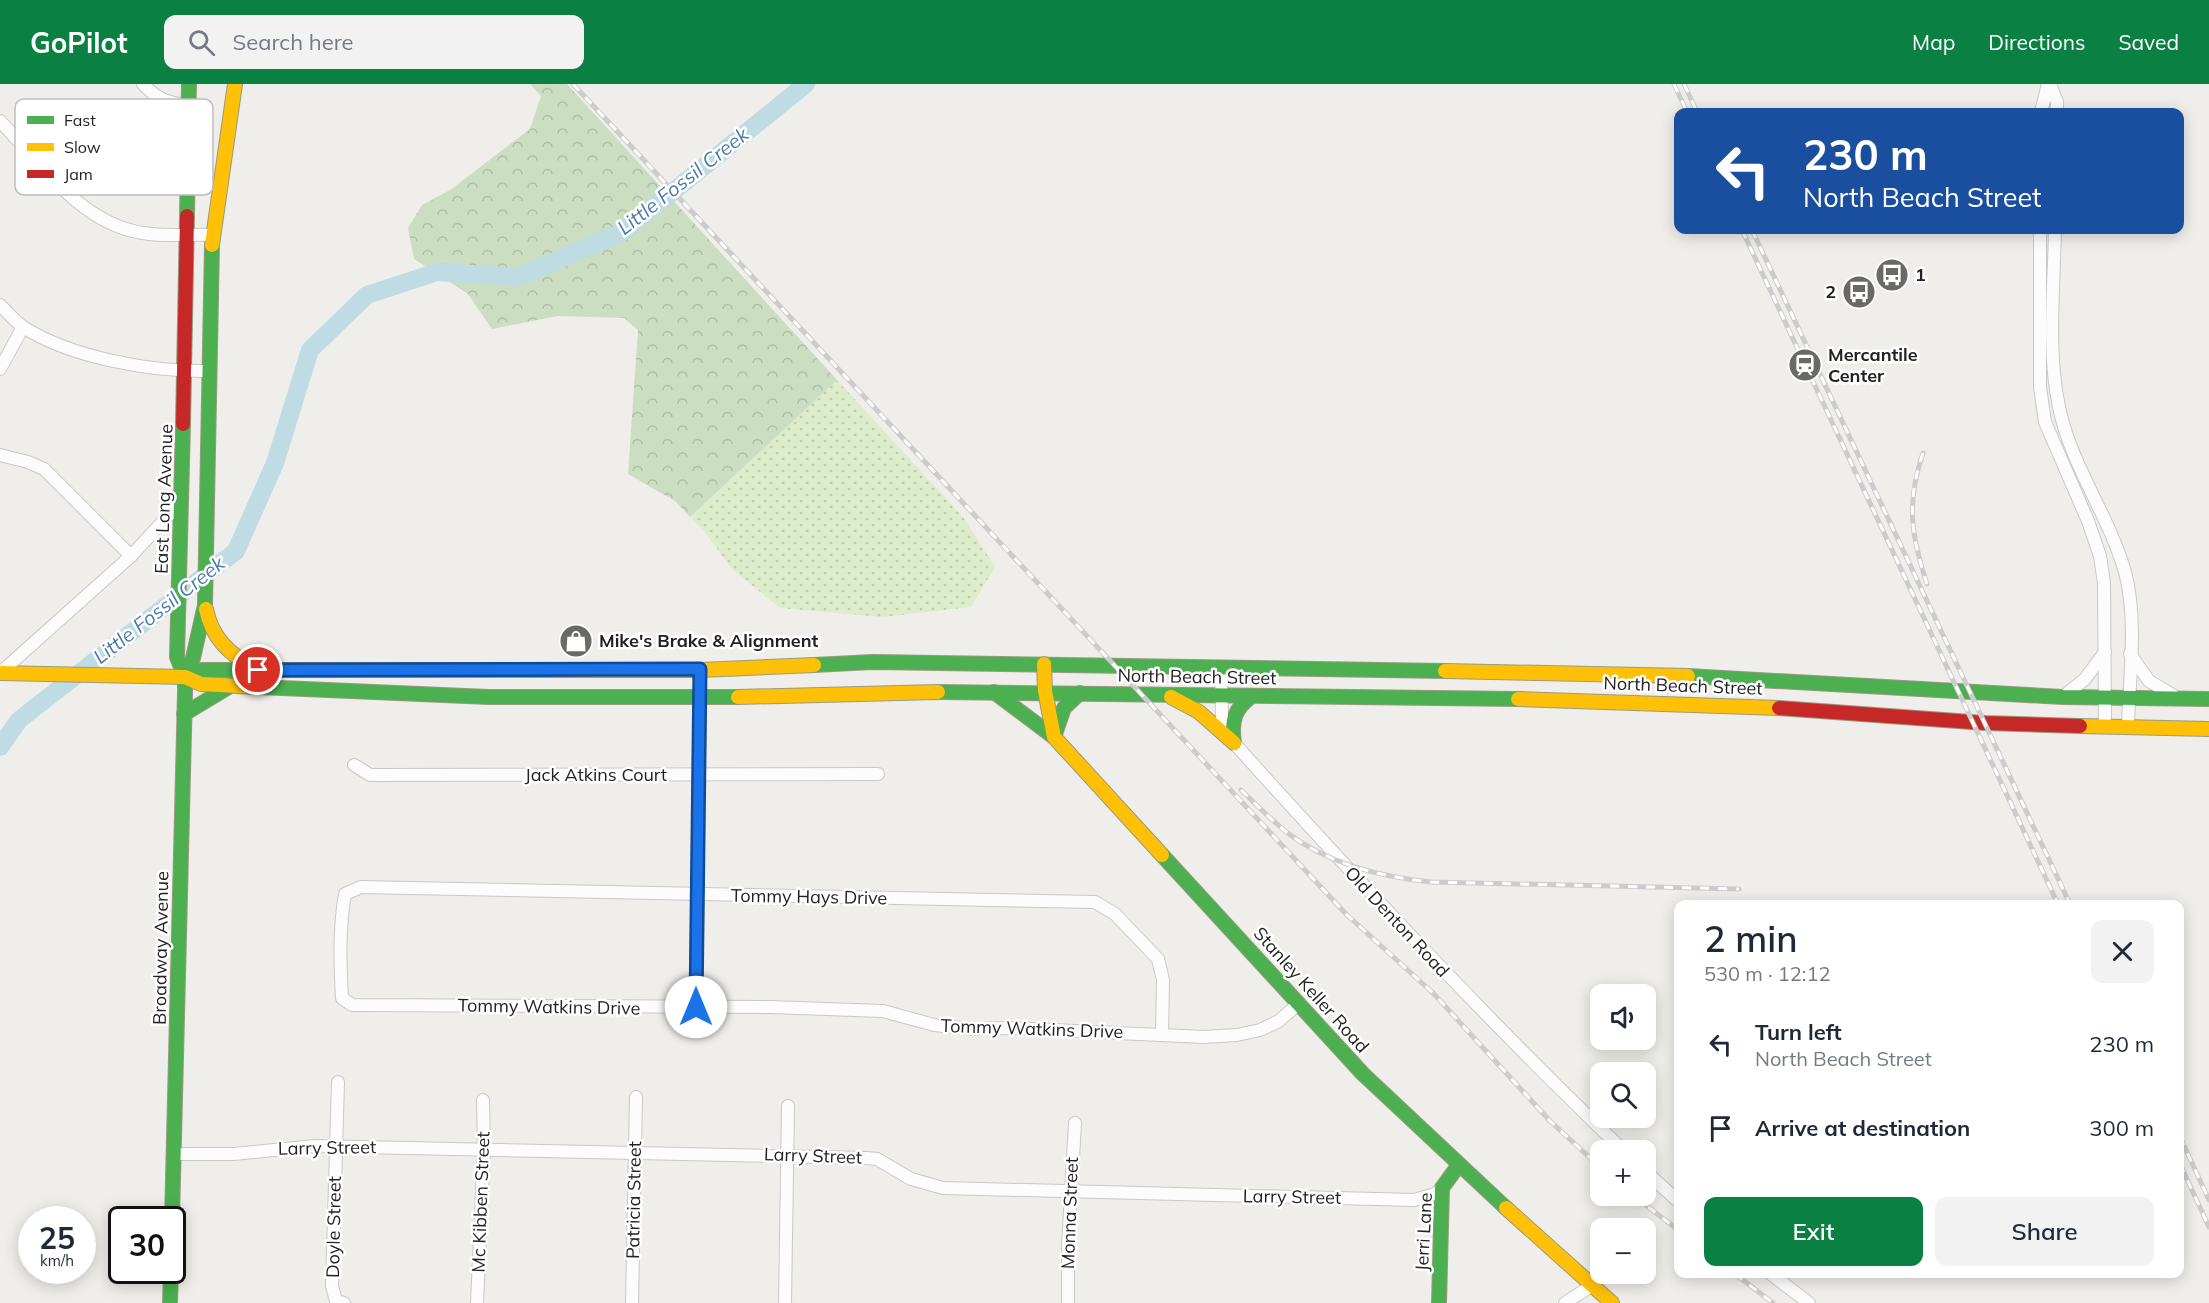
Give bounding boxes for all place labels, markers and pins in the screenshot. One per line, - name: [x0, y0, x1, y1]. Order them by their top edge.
- bus stop icon: 1: [1874, 257, 1910, 293]
- place label: 1: [1915, 263, 1926, 286]
- bus stop icon: 2: [1841, 274, 1877, 310]
- place label: 2: [1825, 280, 1836, 303]
- place label: Mercantile Center: [1828, 343, 1918, 387]
- station icon: Mercantile Center: [1787, 347, 1823, 383]
- shop icon: Mike's Brake & Alignment: [558, 623, 594, 659]
- place label: Mike's Brake & Alignment: [599, 629, 819, 652]
- pin: [232, 644, 283, 695]

